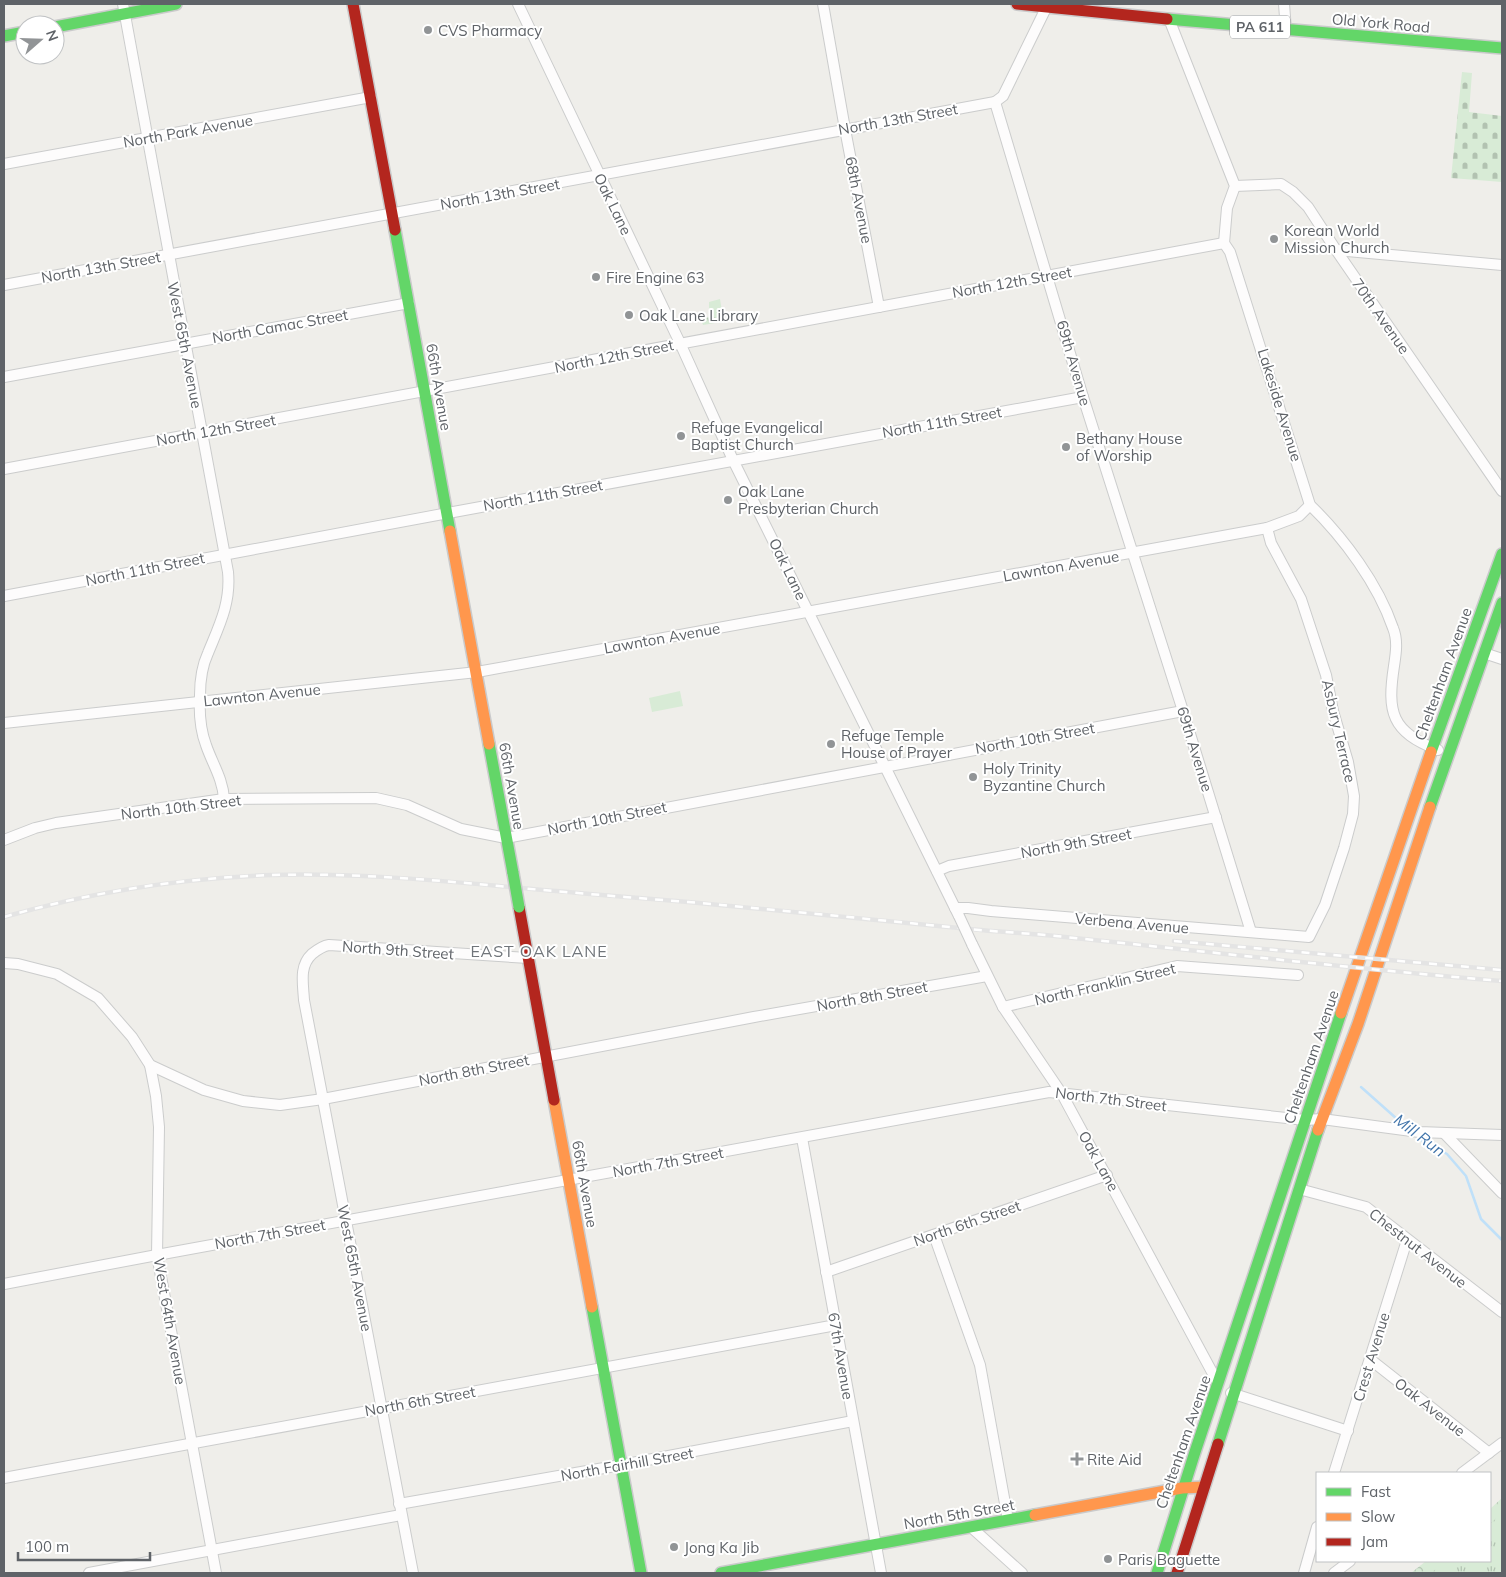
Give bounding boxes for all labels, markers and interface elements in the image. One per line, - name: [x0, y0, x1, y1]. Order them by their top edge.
- street label: Old York Road: [1331, 9, 1431, 37]
- north arrow: [15, 15, 65, 65]
- road number: PA 611: [1230, 16, 1290, 38]
- place label: CVS Pharmacy: [438, 21, 542, 40]
- marker: CVS Pharmacy: [422, 24, 434, 36]
- text: N: [42, 28, 62, 44]
- street label: North 13th Street: [837, 99, 959, 139]
- street label: North Park Avenue: [122, 110, 254, 152]
- street label: 68th Avenue: [841, 155, 877, 245]
- street label: Oak Lane: [590, 170, 636, 238]
- street label: North 13th Street: [439, 174, 561, 214]
- place label: Korean World Mission Church: [1284, 221, 1389, 257]
- marker: Korean World Mission Church: [1268, 233, 1280, 245]
- street label: North 13th Street: [40, 247, 162, 287]
- street label: North 12th Street: [951, 262, 1073, 302]
- place label: Fire Engine 63: [606, 268, 705, 287]
- marker: Fire Engine 63: [590, 271, 602, 283]
- street label: 70th Avenue: [1348, 274, 1414, 358]
- street label: West 65th Avenue: [163, 280, 207, 410]
- street label: North Camac Street: [211, 305, 349, 347]
- place label: Oak Lane Library: [639, 306, 758, 325]
- marker: Oak Lane Library: [623, 309, 635, 321]
- street label: 69th Avenue: [1053, 318, 1095, 408]
- street label: North 12th Street: [553, 335, 675, 377]
- street label: 66th Avenue: [422, 342, 456, 432]
- street label: Lakeside Avenue: [1254, 346, 1306, 464]
- street label: North 11th Street: [881, 402, 1003, 442]
- street label: North 12th Street: [155, 410, 277, 450]
- place label: Refuge Evangelical Baptist Church: [691, 418, 823, 454]
- place label: Bethany House of Worship: [1076, 429, 1182, 465]
- marker: Refuge Evangelical Baptist Church: [675, 430, 687, 442]
- marker: Bethany House of Worship: [1060, 441, 1072, 453]
- street label: North 11th Street: [482, 475, 604, 515]
- place label: Oak Lane Presbyterian Church: [738, 482, 879, 518]
- marker: Oak Lane Presbyterian Church: [722, 494, 734, 506]
- street label: Oak Lane: [765, 535, 811, 603]
- street label: Lawnton Avenue: [1001, 546, 1121, 586]
- street label: North 11th Street: [84, 548, 206, 590]
- street label: Cheltenham Avenue: [1410, 605, 1476, 743]
- street label: Lawnton Avenue: [602, 618, 722, 658]
- street label: Asbury Terrace: [1318, 678, 1360, 784]
- street label: Lawnton Avenue: [203, 679, 321, 711]
- street label: 69th Avenue: [1173, 704, 1217, 794]
- street label: North 10th Street: [974, 718, 1096, 758]
- place label: Refuge Temple House of Prayer: [841, 726, 953, 762]
- marker: Refuge Temple House of Prayer: [825, 738, 837, 750]
- street label: 66th Avenue: [495, 741, 529, 831]
- place label: Holy Trinity Byzantine Church: [983, 759, 1106, 795]
- marker: Holy Trinity Byzantine Church: [967, 771, 979, 783]
- street label: North 10th Street: [120, 790, 242, 824]
- street label: North 10th Street: [546, 797, 668, 839]
- street label: North 9th Street: [1019, 824, 1133, 862]
- street label: Verbena Avenue: [1074, 909, 1190, 937]
- street label: North 9th Street: [341, 937, 455, 963]
- district label: EAST OAK LANE: [470, 941, 608, 961]
- street label: North Franklin Street: [1033, 959, 1177, 1009]
- street label: North 8th Street: [815, 977, 929, 1015]
- street label: Cheltenham Avenue: [1279, 988, 1343, 1126]
- street label: North 8th Street: [417, 1050, 531, 1090]
- street label: North 7th Street: [1054, 1083, 1168, 1115]
- water label: Mill Run: [1390, 1109, 1450, 1161]
- street label: Oak Lane: [1075, 1127, 1123, 1195]
- street label: 66th Avenue: [568, 1139, 602, 1229]
- street label: North 7th Street: [611, 1143, 725, 1181]
- street label: North 6th Street: [911, 1196, 1023, 1250]
- street label: West 65th Avenue: [333, 1203, 377, 1333]
- street label: Chestnut Avenue: [1365, 1204, 1471, 1292]
- street label: North 7th Street: [213, 1215, 327, 1253]
- street label: West 64th Avenue: [149, 1256, 191, 1386]
- street label: Crest Avenue: [1348, 1310, 1394, 1404]
- street label: 67th Avenue: [824, 1311, 858, 1401]
- street label: Cheltenham Avenue: [1151, 1373, 1215, 1511]
- street label: Oak Avenue: [1391, 1374, 1469, 1440]
- street label: North 6th Street: [363, 1382, 477, 1420]
- street label: North Fairhill Street: [559, 1443, 695, 1485]
- place label: Rite Aid: [1087, 1450, 1142, 1469]
- marker: Rite Aid: [1071, 1453, 1083, 1465]
- legend: [1316, 1472, 1491, 1562]
- text: Fast: [1361, 1482, 1391, 1501]
- street label: North 5th Street: [902, 1495, 1016, 1533]
- text: Slow: [1361, 1507, 1395, 1526]
- scale bar: [18, 1530, 150, 1562]
- text: Jam: [1361, 1532, 1388, 1551]
- text: 100 m: [25, 1537, 69, 1556]
- place label: Jong Ka Jib: [684, 1538, 759, 1557]
- marker: Jong Ka Jib: [668, 1541, 680, 1553]
- place label: Paris Baguette: [1118, 1550, 1220, 1569]
- marker: Paris Baguette: [1102, 1553, 1114, 1565]

